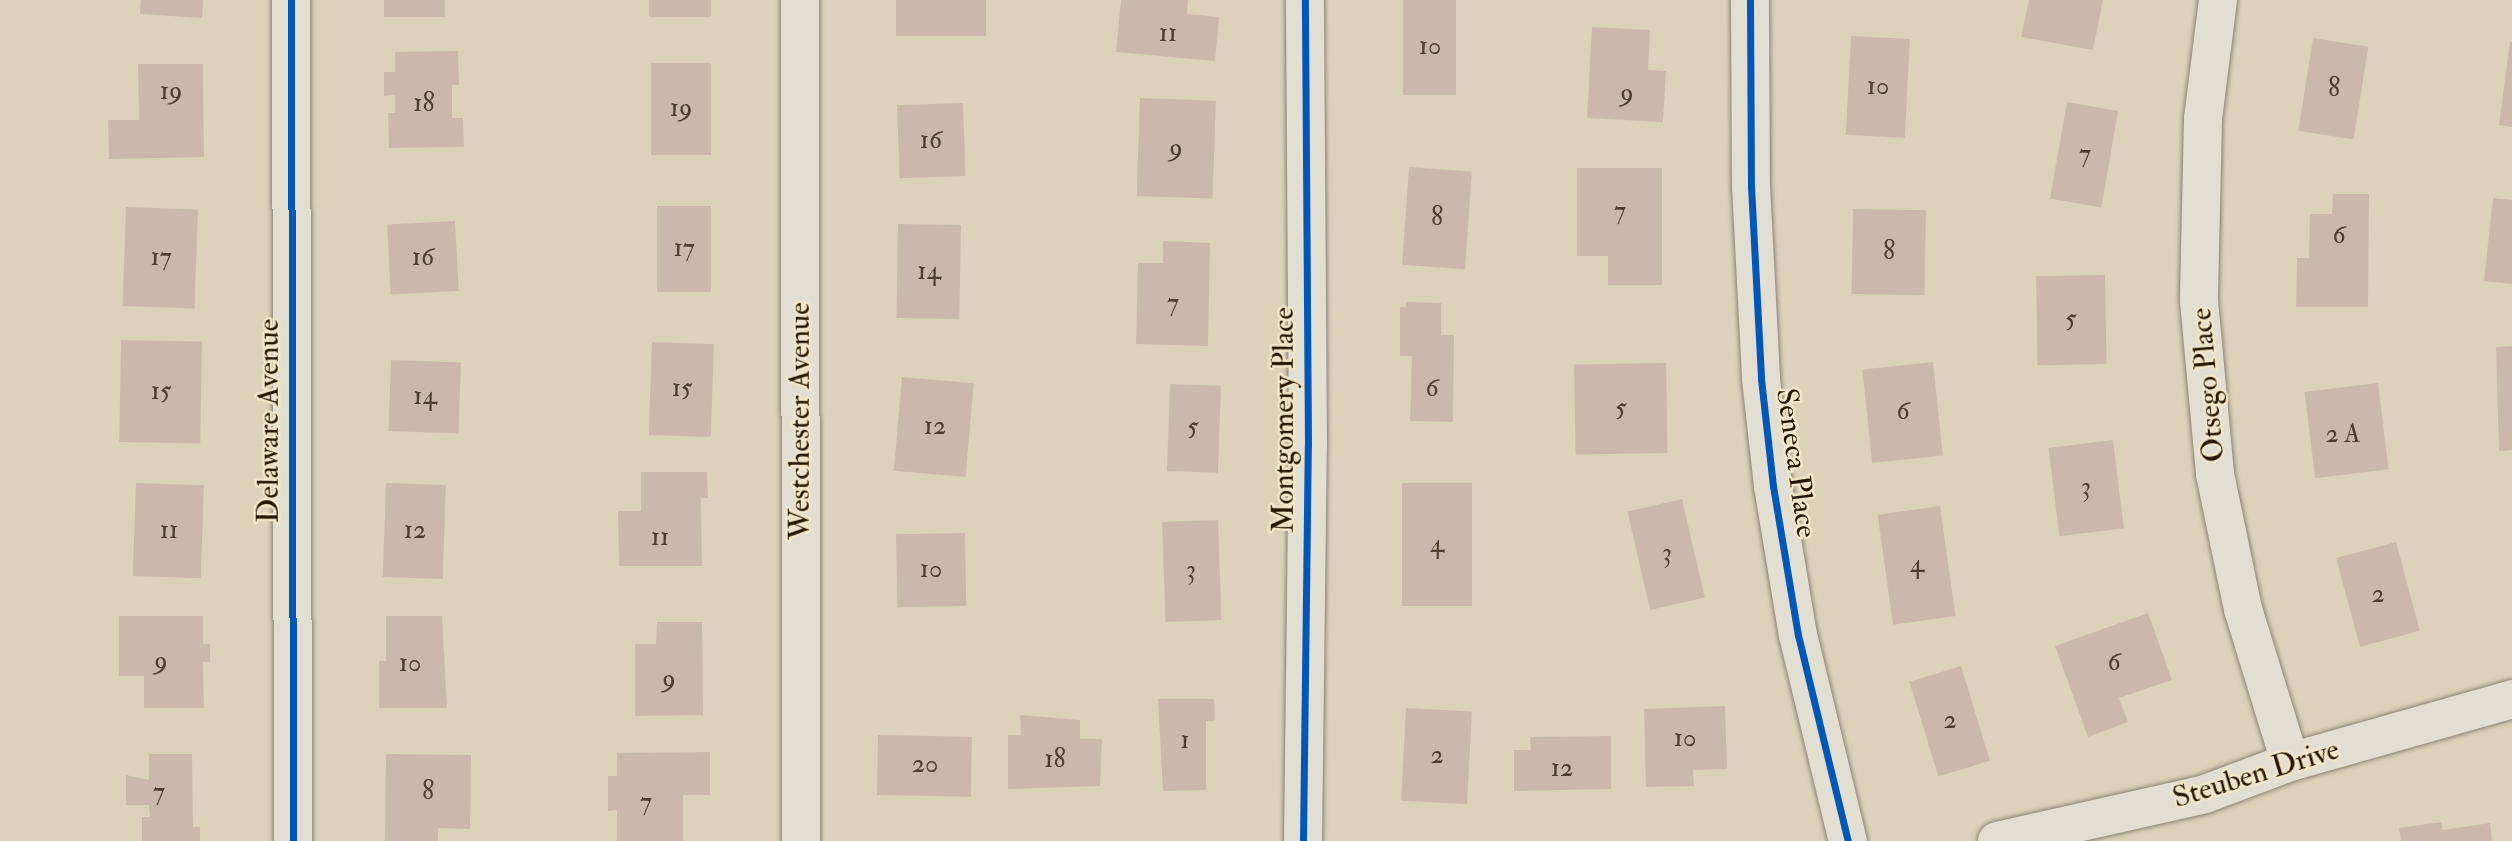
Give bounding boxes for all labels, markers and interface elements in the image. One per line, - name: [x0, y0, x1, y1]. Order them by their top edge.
- house number: 11: [1159, 18, 1177, 50]
- house number: 10: [1419, 31, 1441, 63]
- house number: 10: [1867, 71, 1889, 103]
- house number: 8: [2328, 73, 2340, 105]
- house number: 19: [160, 76, 182, 108]
- house number: 9: [1620, 78, 1634, 110]
- house number: 18: [413, 88, 435, 120]
- house number: 19: [670, 93, 692, 125]
- house number: 16: [920, 125, 942, 157]
- house number: 9: [1169, 133, 1183, 165]
- house number: 7: [2079, 139, 2091, 171]
- house number: 7: [1614, 196, 1626, 228]
- house number: 8: [1431, 202, 1443, 234]
- house number: 6: [2332, 220, 2346, 252]
- house number: 17: [673, 233, 695, 265]
- house number: 8: [1883, 236, 1895, 268]
- house number: 17: [150, 242, 172, 274]
- house number: 16: [412, 242, 434, 274]
- house number: 14: [917, 256, 941, 288]
- house number: 7: [1167, 288, 1179, 320]
- street label: Westchester Avenue: [782, 302, 818, 540]
- house number: 5: [2065, 304, 2077, 336]
- street label: Otsego Place: [2183, 306, 2233, 464]
- street label: Montgomery Place: [1266, 307, 1302, 533]
- street label: Delaware Avenue: [251, 319, 287, 523]
- house number: 15: [672, 373, 692, 405]
- house number: 6: [1425, 373, 1439, 405]
- house number: 15: [151, 376, 171, 408]
- house number: 14: [413, 381, 437, 413]
- street label: Seneca Place: [1768, 386, 1824, 540]
- house number: 5: [1615, 393, 1627, 425]
- house number: 6: [1896, 396, 1910, 428]
- house number: 12: [924, 411, 946, 443]
- house number: 5: [1187, 412, 1199, 444]
- house number: 2 A: [2325, 419, 2361, 451]
- house number: 3: [2081, 472, 2091, 504]
- house number: 11: [160, 515, 178, 547]
- house number: 12: [404, 515, 426, 547]
- house number: 11: [651, 522, 669, 554]
- house number: 4: [1430, 529, 1444, 561]
- house number: 3: [1662, 538, 1672, 570]
- house number: 4: [1910, 549, 1924, 581]
- house number: 10: [920, 554, 942, 586]
- house number: 3: [1186, 555, 1196, 587]
- house number: 2: [2371, 579, 2385, 611]
- house number: 9: [154, 646, 168, 678]
- house number: 6: [2107, 647, 2121, 679]
- house number: 10: [399, 648, 421, 680]
- house number: 9: [662, 664, 676, 696]
- house number: 2: [1943, 705, 1957, 737]
- house number: 10: [1674, 723, 1696, 755]
- house number: 1: [1180, 725, 1190, 757]
- street label: Steuben Drive: [2168, 732, 2344, 816]
- house number: 2: [1430, 740, 1444, 772]
- house number: 18: [1044, 744, 1066, 776]
- house number: 20: [912, 749, 938, 781]
- house number: 12: [1551, 753, 1573, 785]
- house number: 8: [422, 776, 434, 808]
- house number: 7: [153, 777, 165, 809]
- house number: 7: [640, 787, 652, 819]

